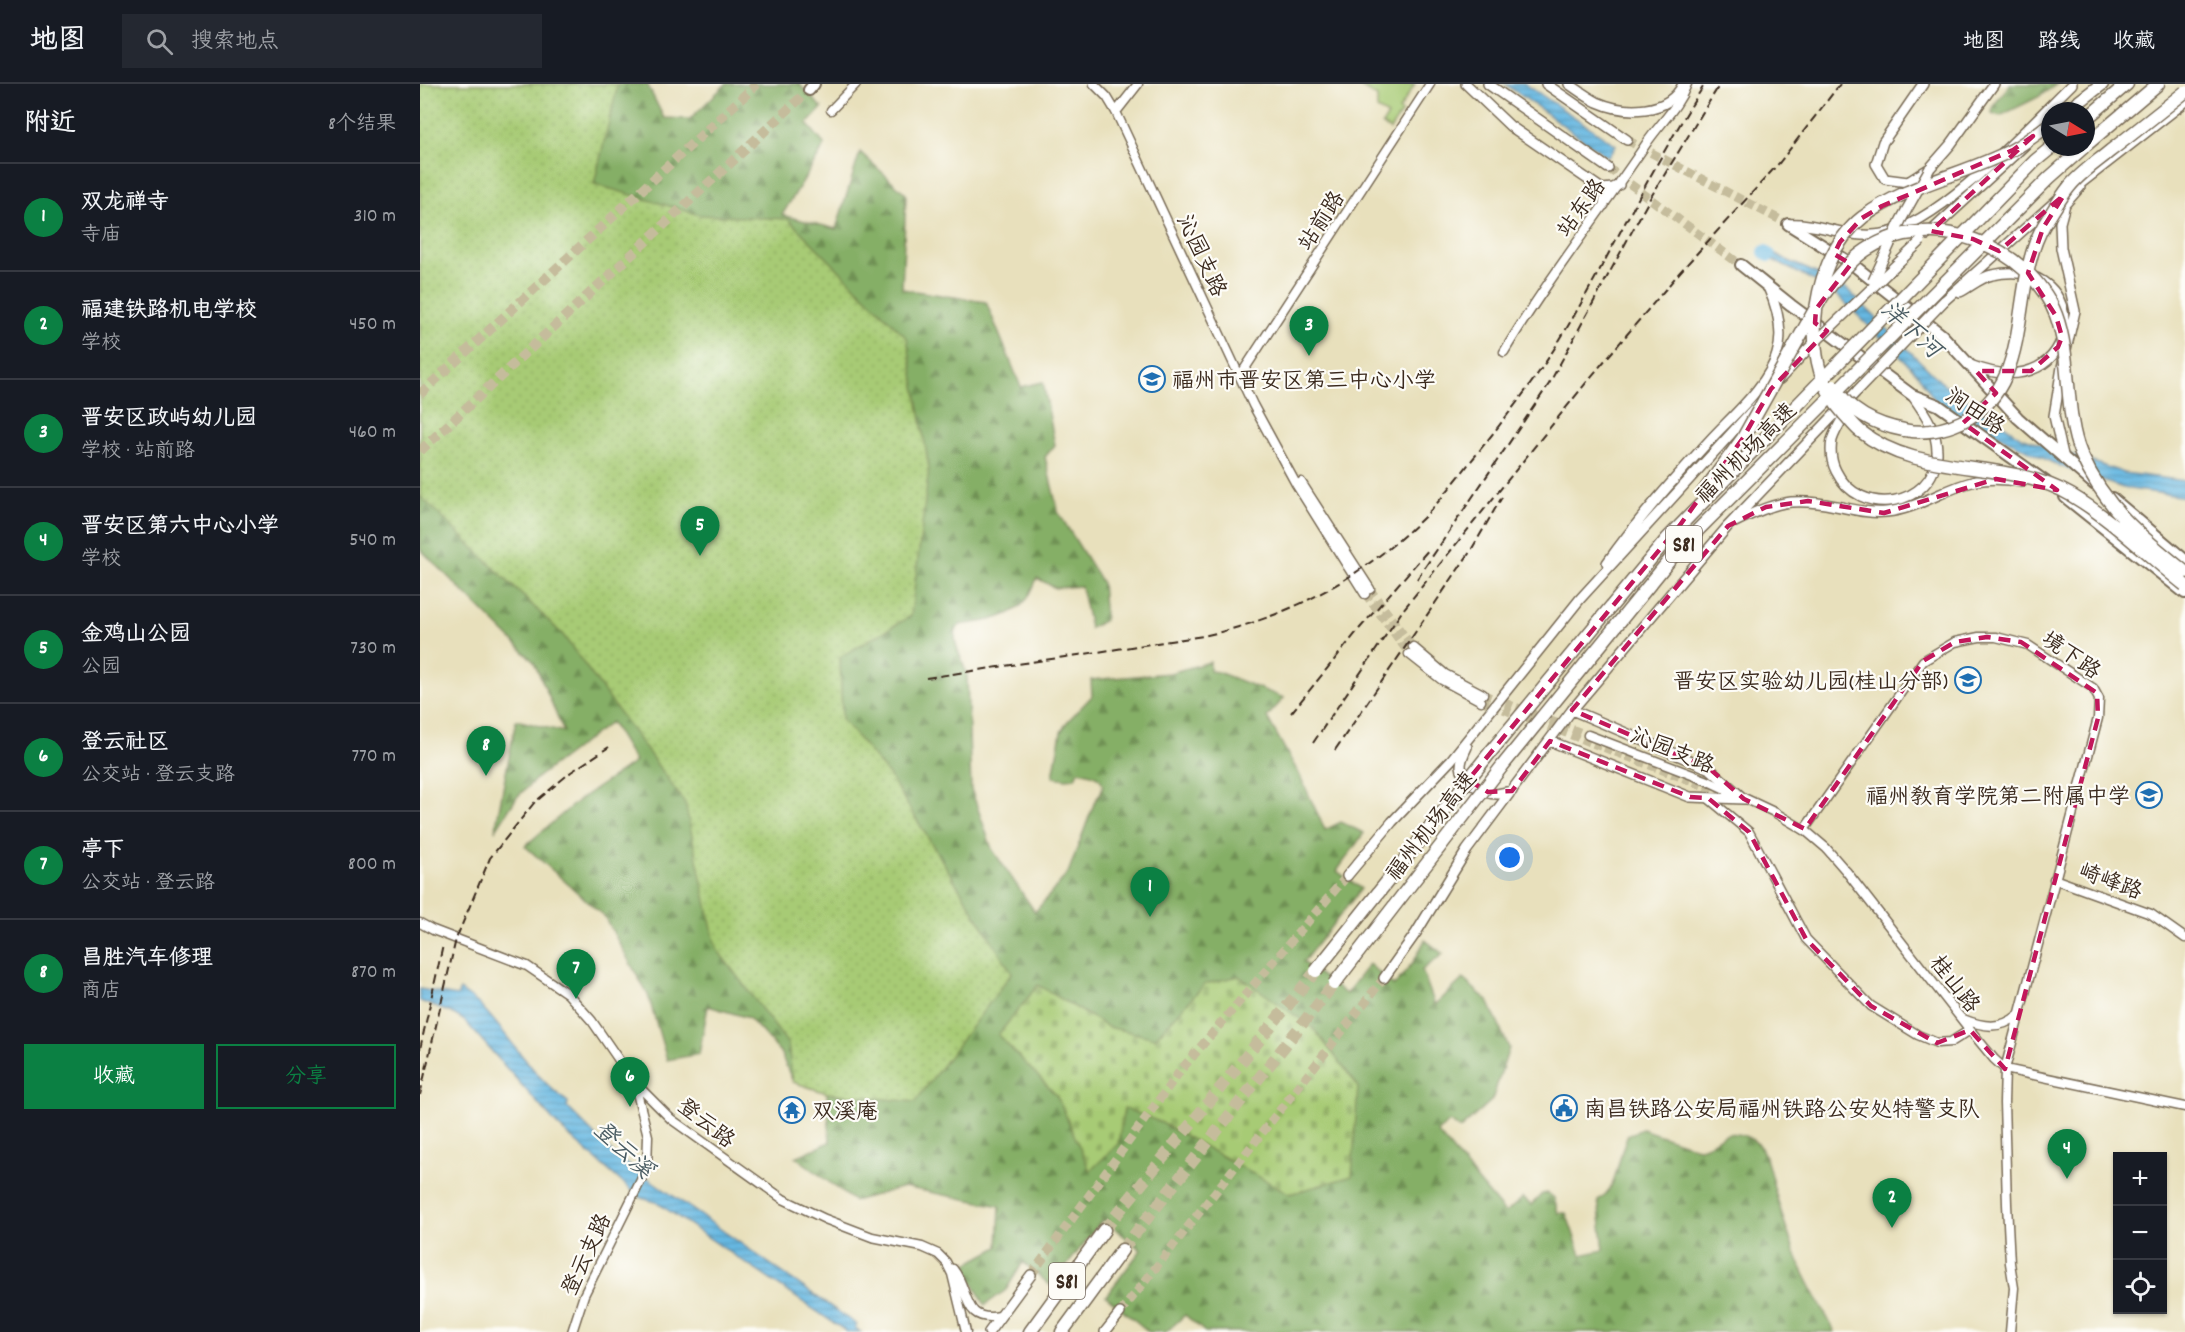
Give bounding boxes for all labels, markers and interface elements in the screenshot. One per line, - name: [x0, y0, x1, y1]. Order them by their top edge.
- search box: [122, 14, 542, 68]
- text: 地图: [30, 23, 86, 63]
- icon: search: [143, 25, 176, 58]
- text: 搜索地点: [191, 27, 279, 58]
- text: 地图: [1963, 28, 2005, 58]
- text: 路线: [2038, 28, 2080, 58]
- text: 收藏: [2113, 28, 2155, 58]
- north arrow: [2041, 102, 2095, 156]
- text: 附近: [24, 106, 76, 143]
- text: 8个结果: [328, 111, 396, 139]
- street label: 站东路: [1551, 173, 1615, 245]
- street label: 站前路: [1292, 186, 1354, 258]
- text: 双龙禅寺: [81, 188, 169, 219]
- text: 1: [41, 203, 46, 231]
- text: 310 m: [354, 203, 396, 231]
- street label: 沁园支路: [1167, 210, 1232, 303]
- text: 寺庙: [81, 222, 121, 250]
- water label: 洋下河: [1872, 295, 1951, 371]
- text: 福建铁路机电学校: [81, 296, 257, 327]
- pin: 3: [1290, 306, 1328, 356]
- text: 2: [39, 311, 48, 339]
- text: 450 m: [349, 311, 396, 339]
- text: 学校: [81, 330, 121, 358]
- school or university icon: 福州市晋安区第三中心小学: [1137, 364, 1167, 394]
- place label: 福州市晋安区第三中心小学: [1172, 367, 1436, 398]
- street label: 涧田路: [1938, 382, 2010, 444]
- street label: 福州机场高速: [1690, 397, 1805, 512]
- text: 晋安区政屿幼儿园: [81, 404, 257, 435]
- text: 3: [39, 419, 48, 447]
- text: 460 m: [349, 419, 396, 447]
- text: 学校 · 站前路: [81, 438, 195, 466]
- pin: 5: [680, 506, 720, 556]
- text: 晋安区第六中心小学: [81, 512, 279, 543]
- road number: S81: [1666, 526, 1702, 562]
- text: 4: [39, 527, 48, 555]
- text: 540 m: [349, 527, 396, 555]
- text: 学校: [81, 546, 121, 574]
- text: 金鸡山公园: [81, 620, 191, 651]
- street label: 境下路: [2034, 625, 2106, 688]
- text: 5: [39, 635, 48, 663]
- text: 730 m: [350, 635, 396, 663]
- text: 公园: [81, 654, 121, 682]
- school or university icon: 晋安区实验幼儿园(桂山分部): [1953, 665, 1983, 695]
- place label: 晋安区实验幼儿园(桂山分部): [1673, 668, 1948, 699]
- street label: 沁园支路: [1625, 721, 1718, 783]
- pin: 8: [466, 726, 506, 776]
- text: 登云社区: [81, 728, 169, 759]
- text: 6: [39, 743, 48, 771]
- text: 770 m: [351, 743, 396, 771]
- text: 公交站 · 登云支路: [81, 762, 235, 790]
- street label: 福州机场高速: [1380, 766, 1486, 889]
- school or university icon: 福州教育学院第二附属中学: [2134, 780, 2164, 810]
- place label: 福州教育学院第二附属中学: [1866, 783, 2130, 814]
- text: 亭下: [81, 836, 125, 867]
- your location: [1495, 843, 1524, 872]
- text: 7: [40, 851, 47, 879]
- text: 800 m: [348, 851, 396, 879]
- street label: 崎峰路: [2073, 857, 2146, 909]
- pin: 1: [1130, 868, 1170, 917]
- text: 公交站 · 登云路: [81, 870, 215, 898]
- text: 昌胜汽车修理: [81, 944, 213, 975]
- pin: 7: [556, 950, 596, 999]
- street label: 桂山路: [1921, 950, 1986, 1021]
- text: 8: [39, 959, 48, 987]
- text: 870 m: [351, 959, 396, 987]
- text: 商店: [81, 978, 121, 1006]
- button: 收藏: [24, 1044, 204, 1109]
- button: 分享: [216, 1044, 396, 1109]
- pin: 6: [610, 1058, 650, 1107]
- street label: 登云路: [669, 1092, 740, 1157]
- public building icon: 南昌铁路公安局福州铁路公安处特警支队: [1549, 1093, 1579, 1123]
- temple icon: 双溪庵: [777, 1095, 807, 1125]
- place label: 南昌铁路公安局福州铁路公安处特警支队: [1584, 1096, 1980, 1127]
- place label: 双溪庵: [812, 1098, 878, 1129]
- water label: 登云溪: [584, 1114, 661, 1190]
- pin: 4: [2048, 1130, 2086, 1179]
- map controls: [2113, 1152, 2167, 1314]
- button: +: [2113, 1152, 2167, 1206]
- pin: 2: [1872, 1178, 1912, 1228]
- button: −: [2113, 1206, 2167, 1260]
- street label: 登云支路: [556, 1209, 621, 1302]
- button: locate: [2113, 1260, 2167, 1314]
- road number: S81: [1049, 1263, 1085, 1299]

